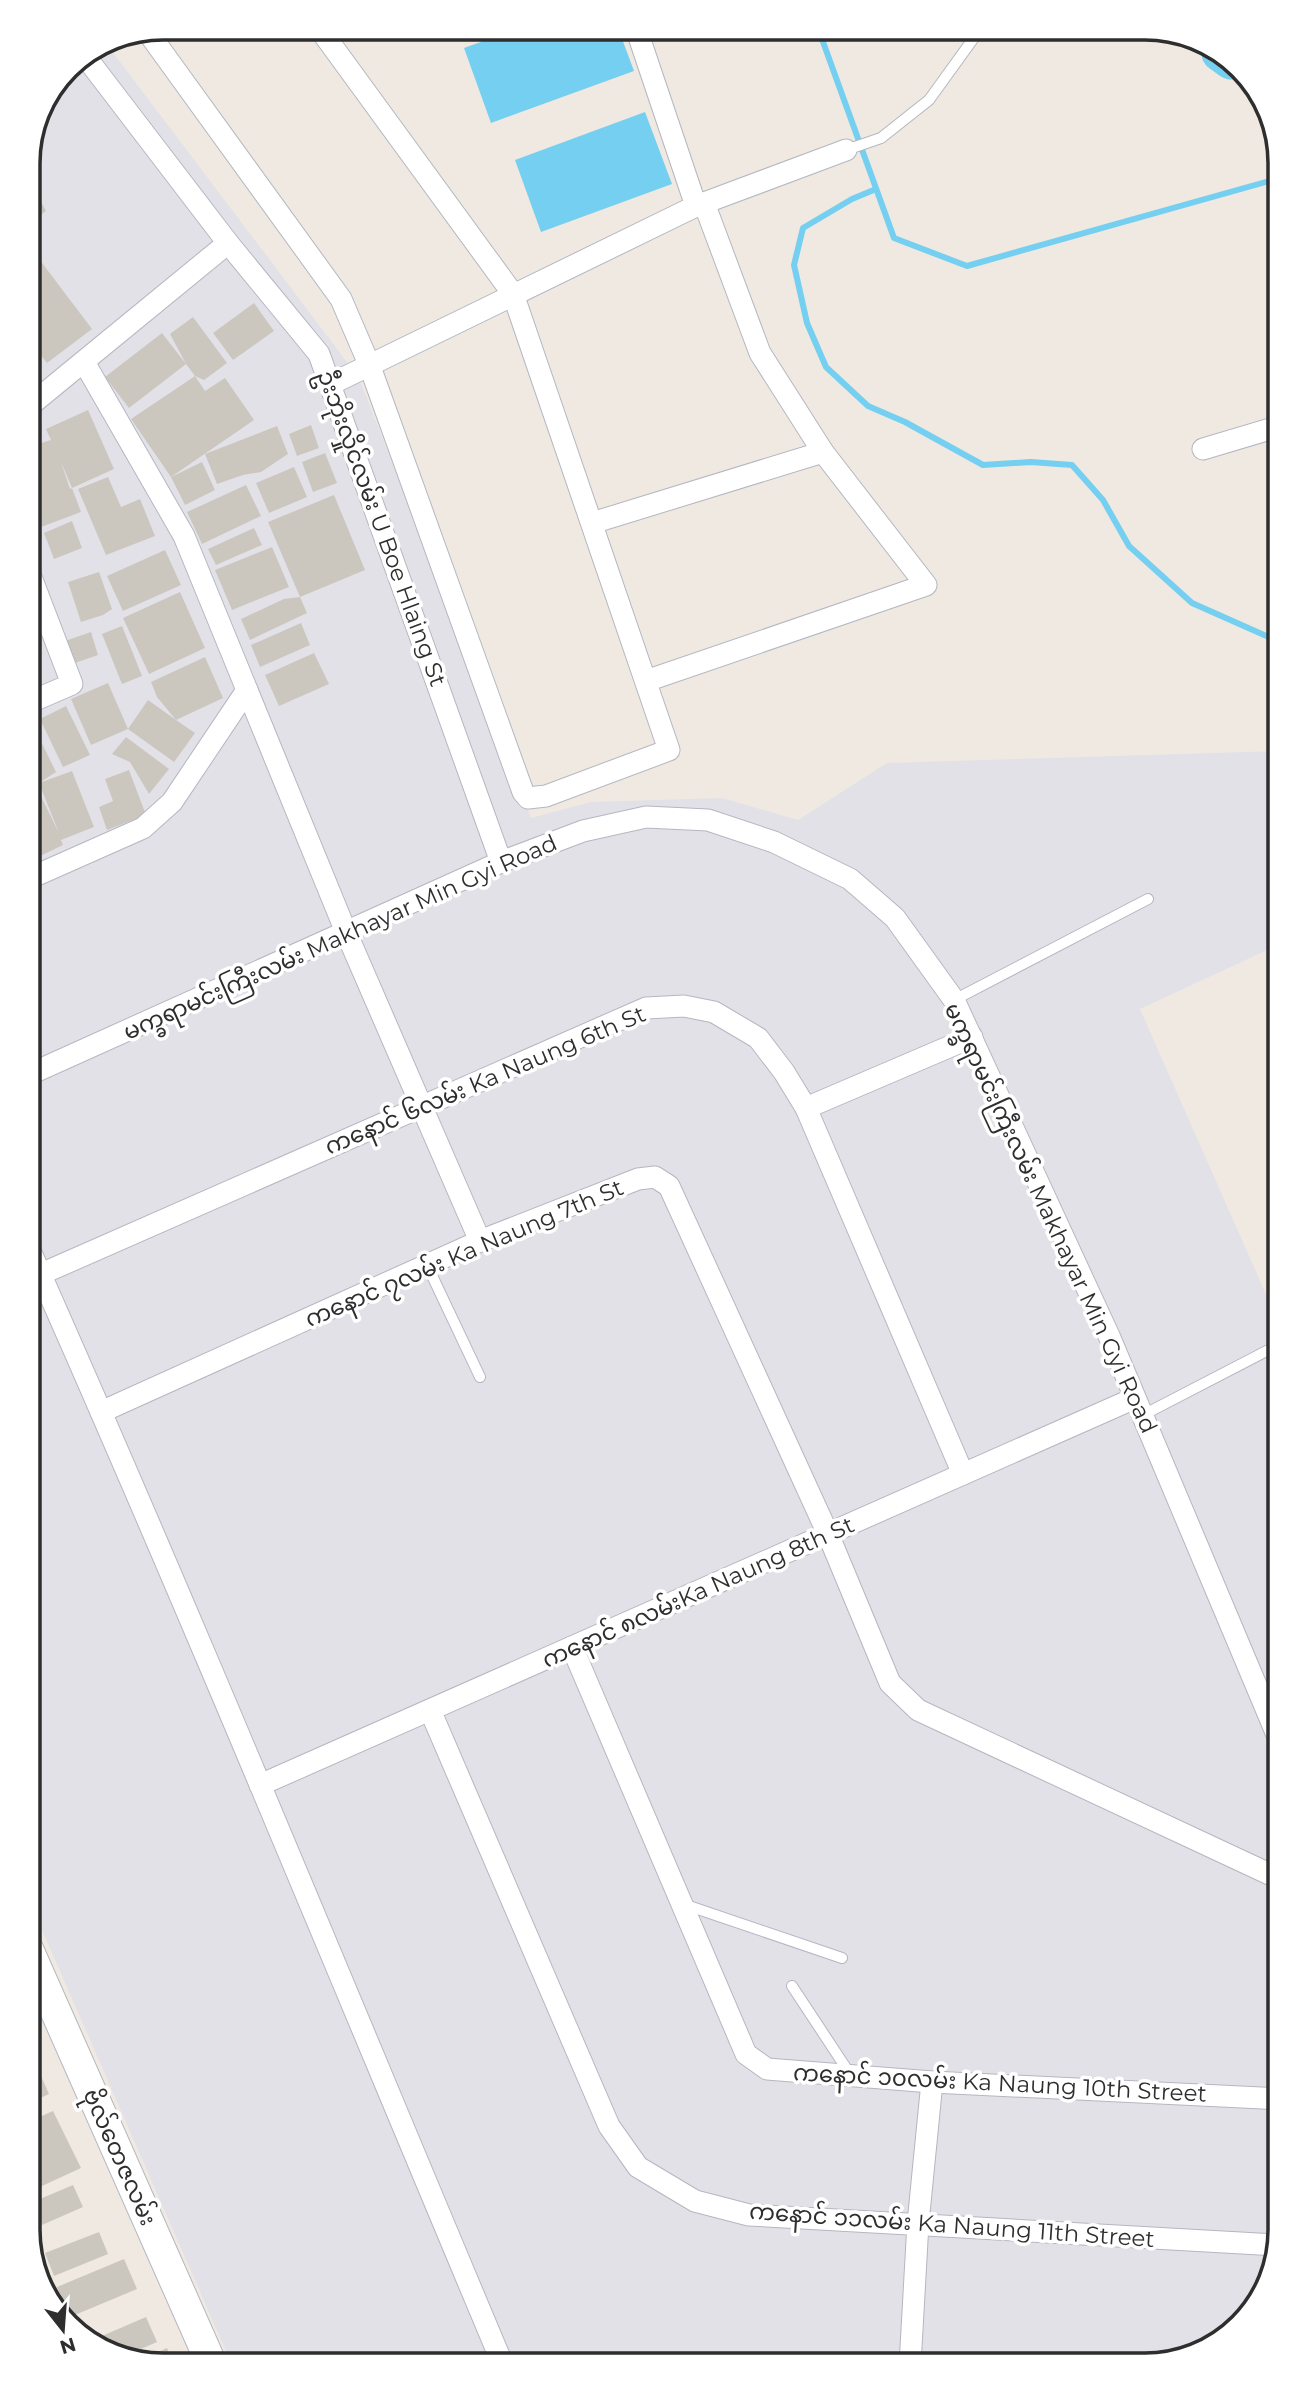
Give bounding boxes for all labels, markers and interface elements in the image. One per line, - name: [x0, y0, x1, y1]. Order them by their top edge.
- street label: ဦးဘိုးလှိုင်လမ်း U Boe Hlaing St: [307, 365, 454, 692]
- street label: မက္ခရာမင်းကြီးလမ်း Makhayar Min Gyi Road: [118, 826, 563, 1051]
- street label: မက္ခရာမင်းကြီးလမ်း Makhayar Min Gyi Road: [934, 997, 1165, 1440]
- street label: ကနောင် ၆လမ်း Ka Naung 6th St: [320, 998, 652, 1165]
- street label: ကနောင် ၇လမ်း Ka Naung 7th St: [300, 1171, 629, 1338]
- street label: ကနောင် ၈လမ်းKa Naung 8th St: [537, 1508, 860, 1678]
- street label: ကနောင် ၁၀လမ်း Ka Naung 10th Street: [792, 2056, 1208, 2113]
- street label: ဗိုလ်တေဇလမ်း: [73, 2084, 164, 2232]
- street label: ကနောင် ၁၁လမ်း Ka Naung 11th Street: [748, 2195, 1156, 2258]
- north arrow: [28, 2295, 98, 2365]
- text: N: [57, 2333, 79, 2359]

